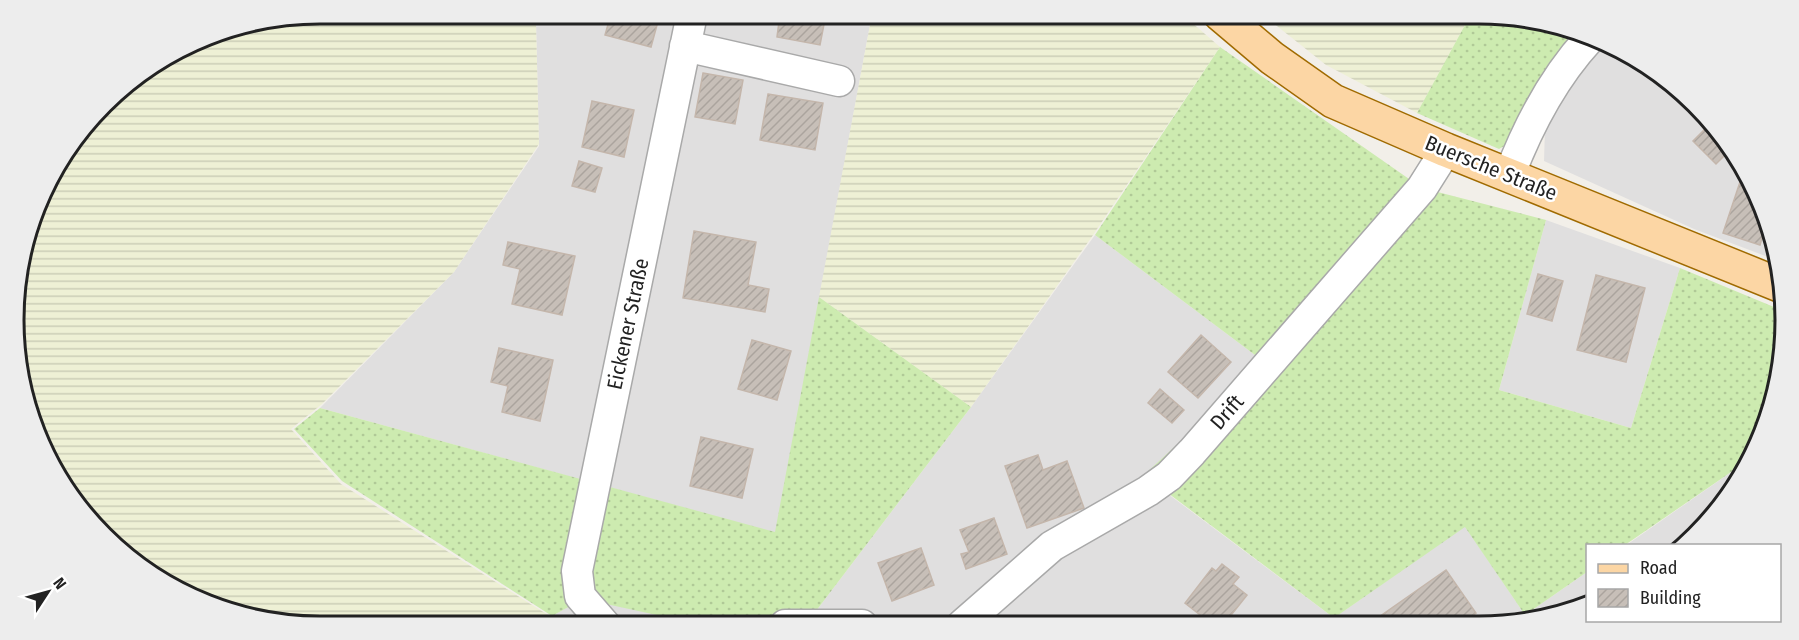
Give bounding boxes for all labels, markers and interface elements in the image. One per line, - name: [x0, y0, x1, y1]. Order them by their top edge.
- street label: Buersche Straße: [1421, 130, 1561, 206]
- street label: Eickener Straße: [601, 256, 655, 392]
- street label: Drift: [1205, 389, 1249, 435]
- legend: [1586, 544, 1781, 622]
- text: Road: [1640, 557, 1677, 579]
- north arrow: [18, 562, 78, 622]
- text: N: [49, 574, 70, 593]
- text: Building: [1640, 587, 1701, 609]

